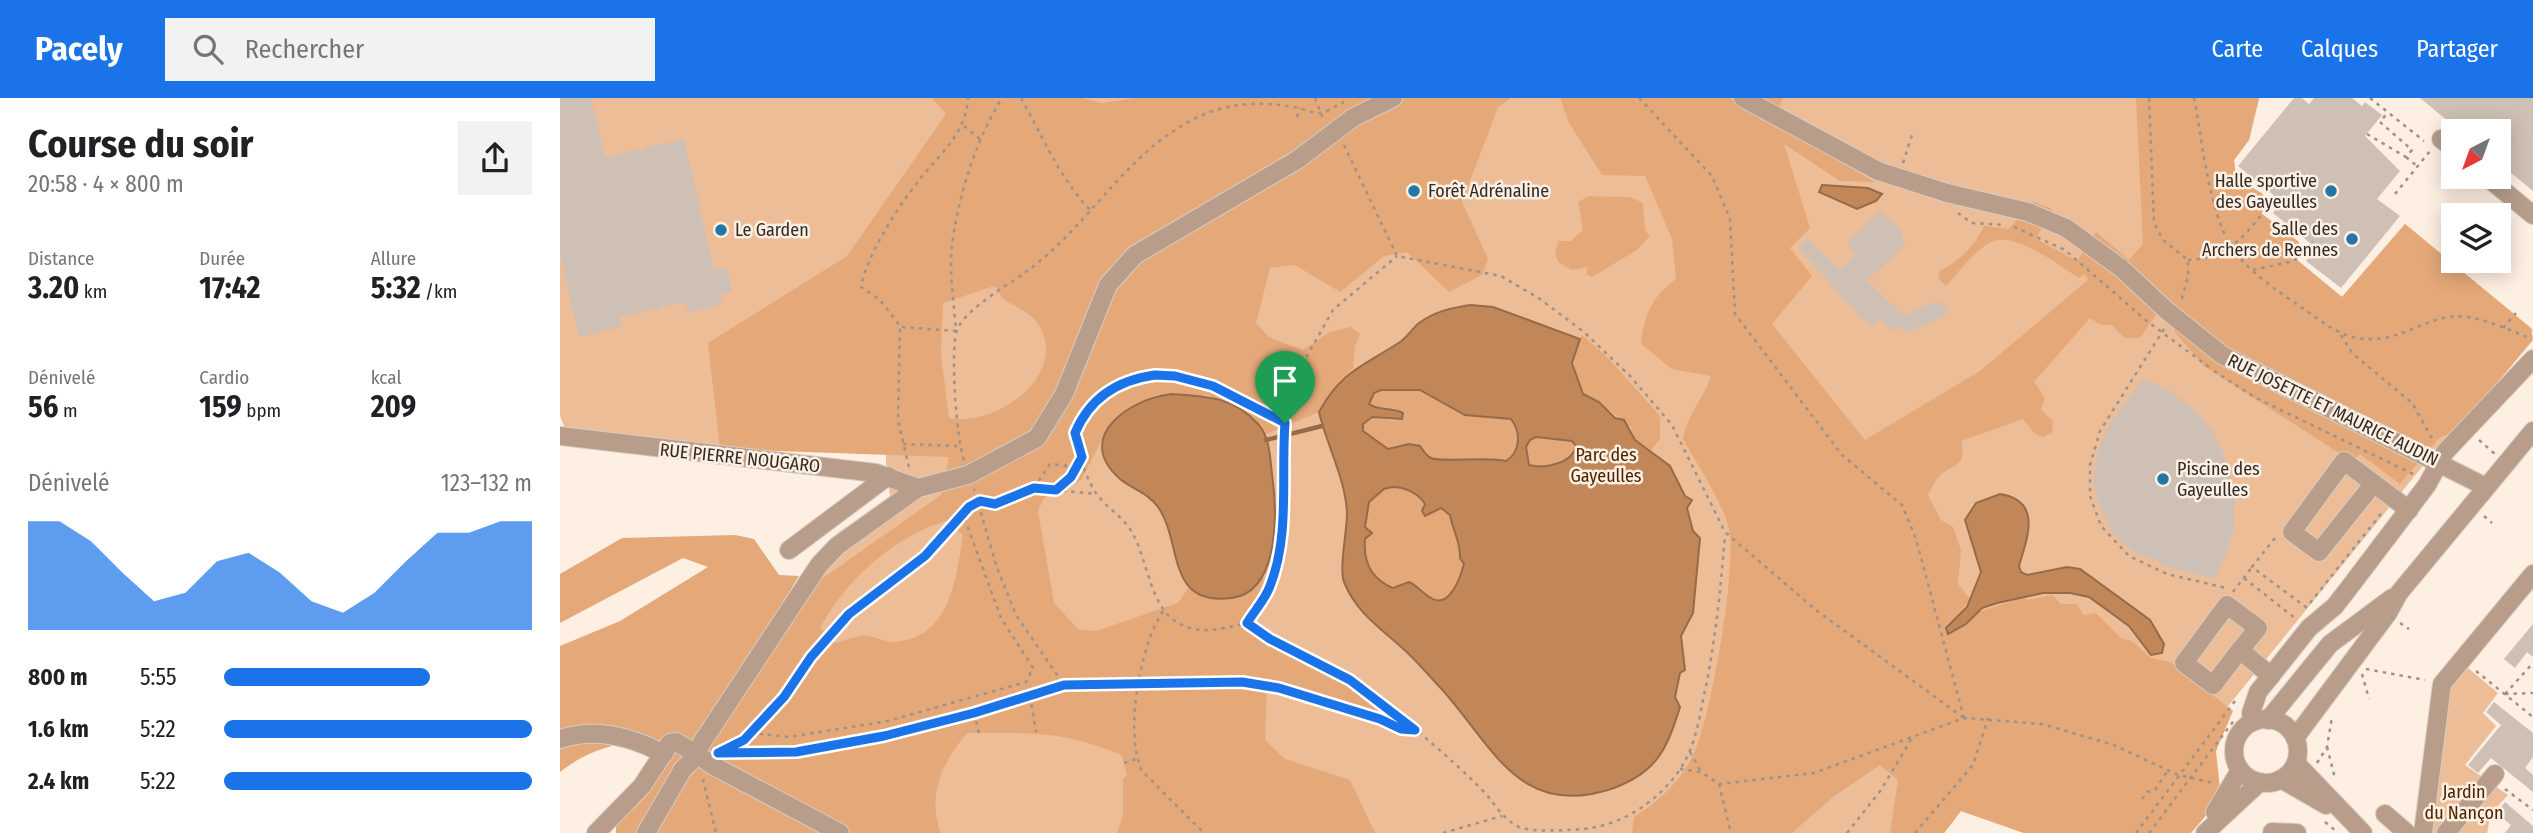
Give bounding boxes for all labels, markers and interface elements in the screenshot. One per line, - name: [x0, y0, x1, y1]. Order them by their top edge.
- search box: [165, 18, 655, 81]
- text: Pacely: [35, 29, 123, 69]
- icon: search: [189, 30, 227, 68]
- text: Rechercher: [245, 34, 364, 65]
- text: Carte: [2212, 35, 2263, 63]
- text: Calques: [2301, 35, 2378, 63]
- text: Partager: [2416, 35, 2498, 63]
- north arrow: [2441, 119, 2511, 189]
- map controls: [2441, 119, 2511, 273]
- text: Course du soir: [28, 121, 254, 167]
- button: share: [458, 121, 532, 195]
- text: 20:58 · 4 × 800 m: [28, 170, 184, 198]
- place label: Halle sportive des Gayeulles: [2215, 170, 2317, 213]
- place label: Forêt Adrénaline: [1428, 180, 1549, 202]
- marker: Forêt Adrénaline: [1406, 183, 1422, 199]
- marker: Halle sportive des Gayeulles: [2323, 183, 2339, 199]
- button: layers: [2441, 203, 2511, 273]
- place label: Salle des Archers de Rennes: [2202, 218, 2338, 261]
- place label: Le Garden: [735, 219, 809, 241]
- marker: Le Garden: [713, 222, 729, 238]
- marker: Salle des Archers de Rennes: [2344, 231, 2360, 247]
- text: Distance: [28, 247, 95, 270]
- text: Durée: [199, 247, 245, 270]
- text: Allure: [371, 247, 416, 270]
- text: 3.20: [28, 270, 79, 306]
- text: 17:42: [199, 270, 261, 306]
- text: 5:32: [371, 270, 421, 306]
- text: km: [79, 280, 107, 303]
- text: /km: [421, 280, 457, 303]
- street label: RUE JOSETTE ET MAURICE AUDIN: [2224, 349, 2442, 471]
- pin: [1255, 351, 1315, 423]
- icon: arrive: [1266, 362, 1304, 400]
- text: Dénivelé: [28, 366, 95, 389]
- text: Cardio: [199, 366, 249, 389]
- text: kcal: [371, 366, 401, 389]
- text: 56: [28, 389, 58, 425]
- text: 159: [199, 389, 242, 425]
- text: 209: [371, 389, 416, 425]
- text: m: [58, 399, 78, 422]
- text: bpm: [242, 399, 281, 422]
- street label: RUE PIERRE NOUGARO: [659, 439, 821, 477]
- park label: Parc des Gayeulles: [1570, 444, 1642, 487]
- place label: Piscine des Gayeulles: [2177, 458, 2260, 501]
- text: Dénivelé: [28, 469, 109, 497]
- text: 123–132 m: [441, 469, 532, 497]
- marker: Piscine des Gayeulles: [2155, 471, 2171, 487]
- text: 800 m: [28, 663, 88, 691]
- text: 5:55: [140, 663, 177, 691]
- text: 1.6 km: [28, 715, 89, 743]
- text: 5:22: [140, 715, 176, 743]
- text: 2.4 km: [28, 767, 89, 795]
- text: 5:22: [140, 767, 176, 795]
- park label: Jardin du Nançon: [2425, 781, 2503, 824]

